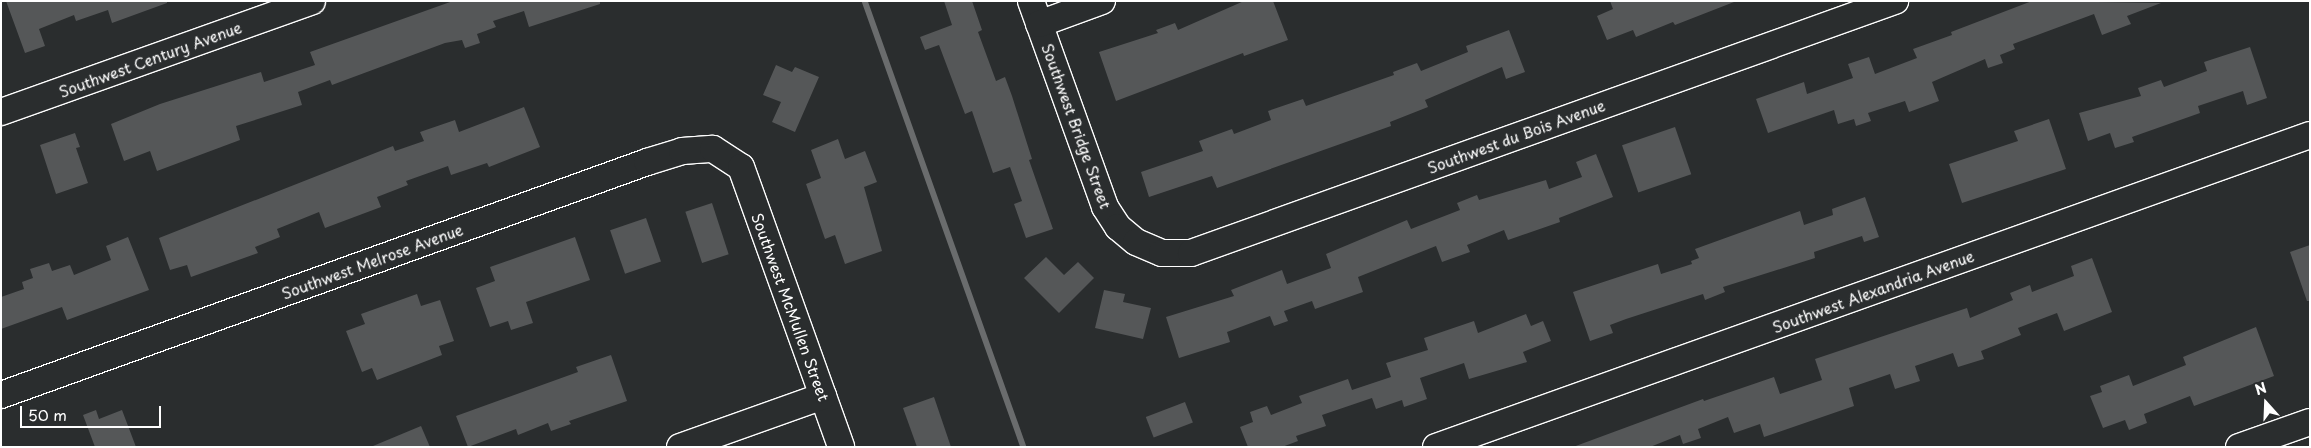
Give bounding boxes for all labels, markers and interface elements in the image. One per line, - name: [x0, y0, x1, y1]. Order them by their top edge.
- street label: Southwest Century Avenue: [56, 17, 244, 101]
- street label: Southwest Bridge Street: [1039, 41, 1115, 211]
- street label: Southwest du Bois Avenue: [1425, 95, 1607, 177]
- street label: Southwest McMullen Street: [748, 210, 834, 404]
- street label: Southwest Melrose Avenue: [279, 220, 465, 302]
- street label: Southwest Alexandria Avenue: [1769, 246, 1977, 336]
- text: N: [2252, 377, 2270, 400]
- north arrow: [2241, 378, 2291, 428]
- scale bar: [22, 396, 164, 428]
- text: 50 m: [28, 403, 67, 426]

